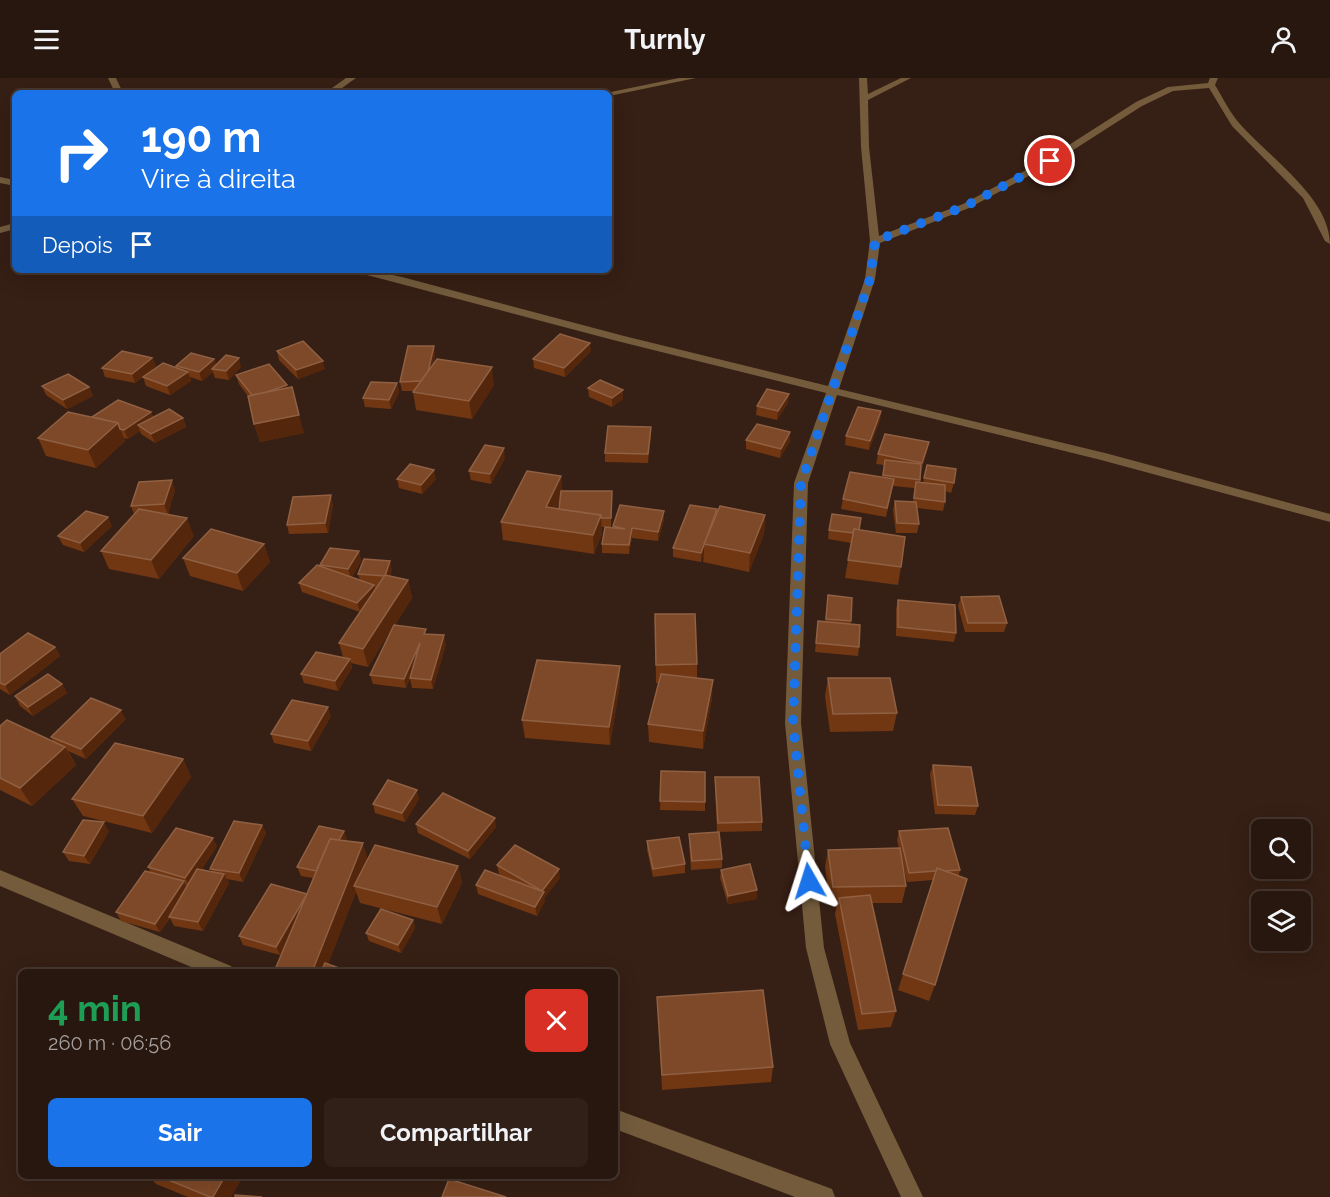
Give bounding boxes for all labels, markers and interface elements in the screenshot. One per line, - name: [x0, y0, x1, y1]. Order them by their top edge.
- icon: menu: [30, 23, 63, 56]
- icon: person: [1267, 23, 1300, 56]
- text: Turnly: [624, 24, 706, 55]
- text: 190 m: [141, 113, 261, 162]
- icon: right: [42, 114, 120, 192]
- pin: [1024, 135, 1075, 186]
- icon: arrive: [1033, 144, 1066, 177]
- text: Vire à direita: [141, 163, 296, 194]
- icon: arrive: [125, 228, 158, 261]
- text: Depois: [42, 232, 113, 258]
- map controls: [1251, 819, 1311, 951]
- button: search: [1251, 819, 1311, 879]
- position arrow: [777, 849, 841, 913]
- button: layers: [1251, 891, 1311, 951]
- text: 4 min: [48, 987, 142, 1029]
- button: close: [525, 989, 588, 1052]
- text: 260 m · 06:56: [48, 1031, 171, 1055]
- button: Sair: [48, 1098, 312, 1167]
- button: Compartilhar: [324, 1098, 588, 1167]

